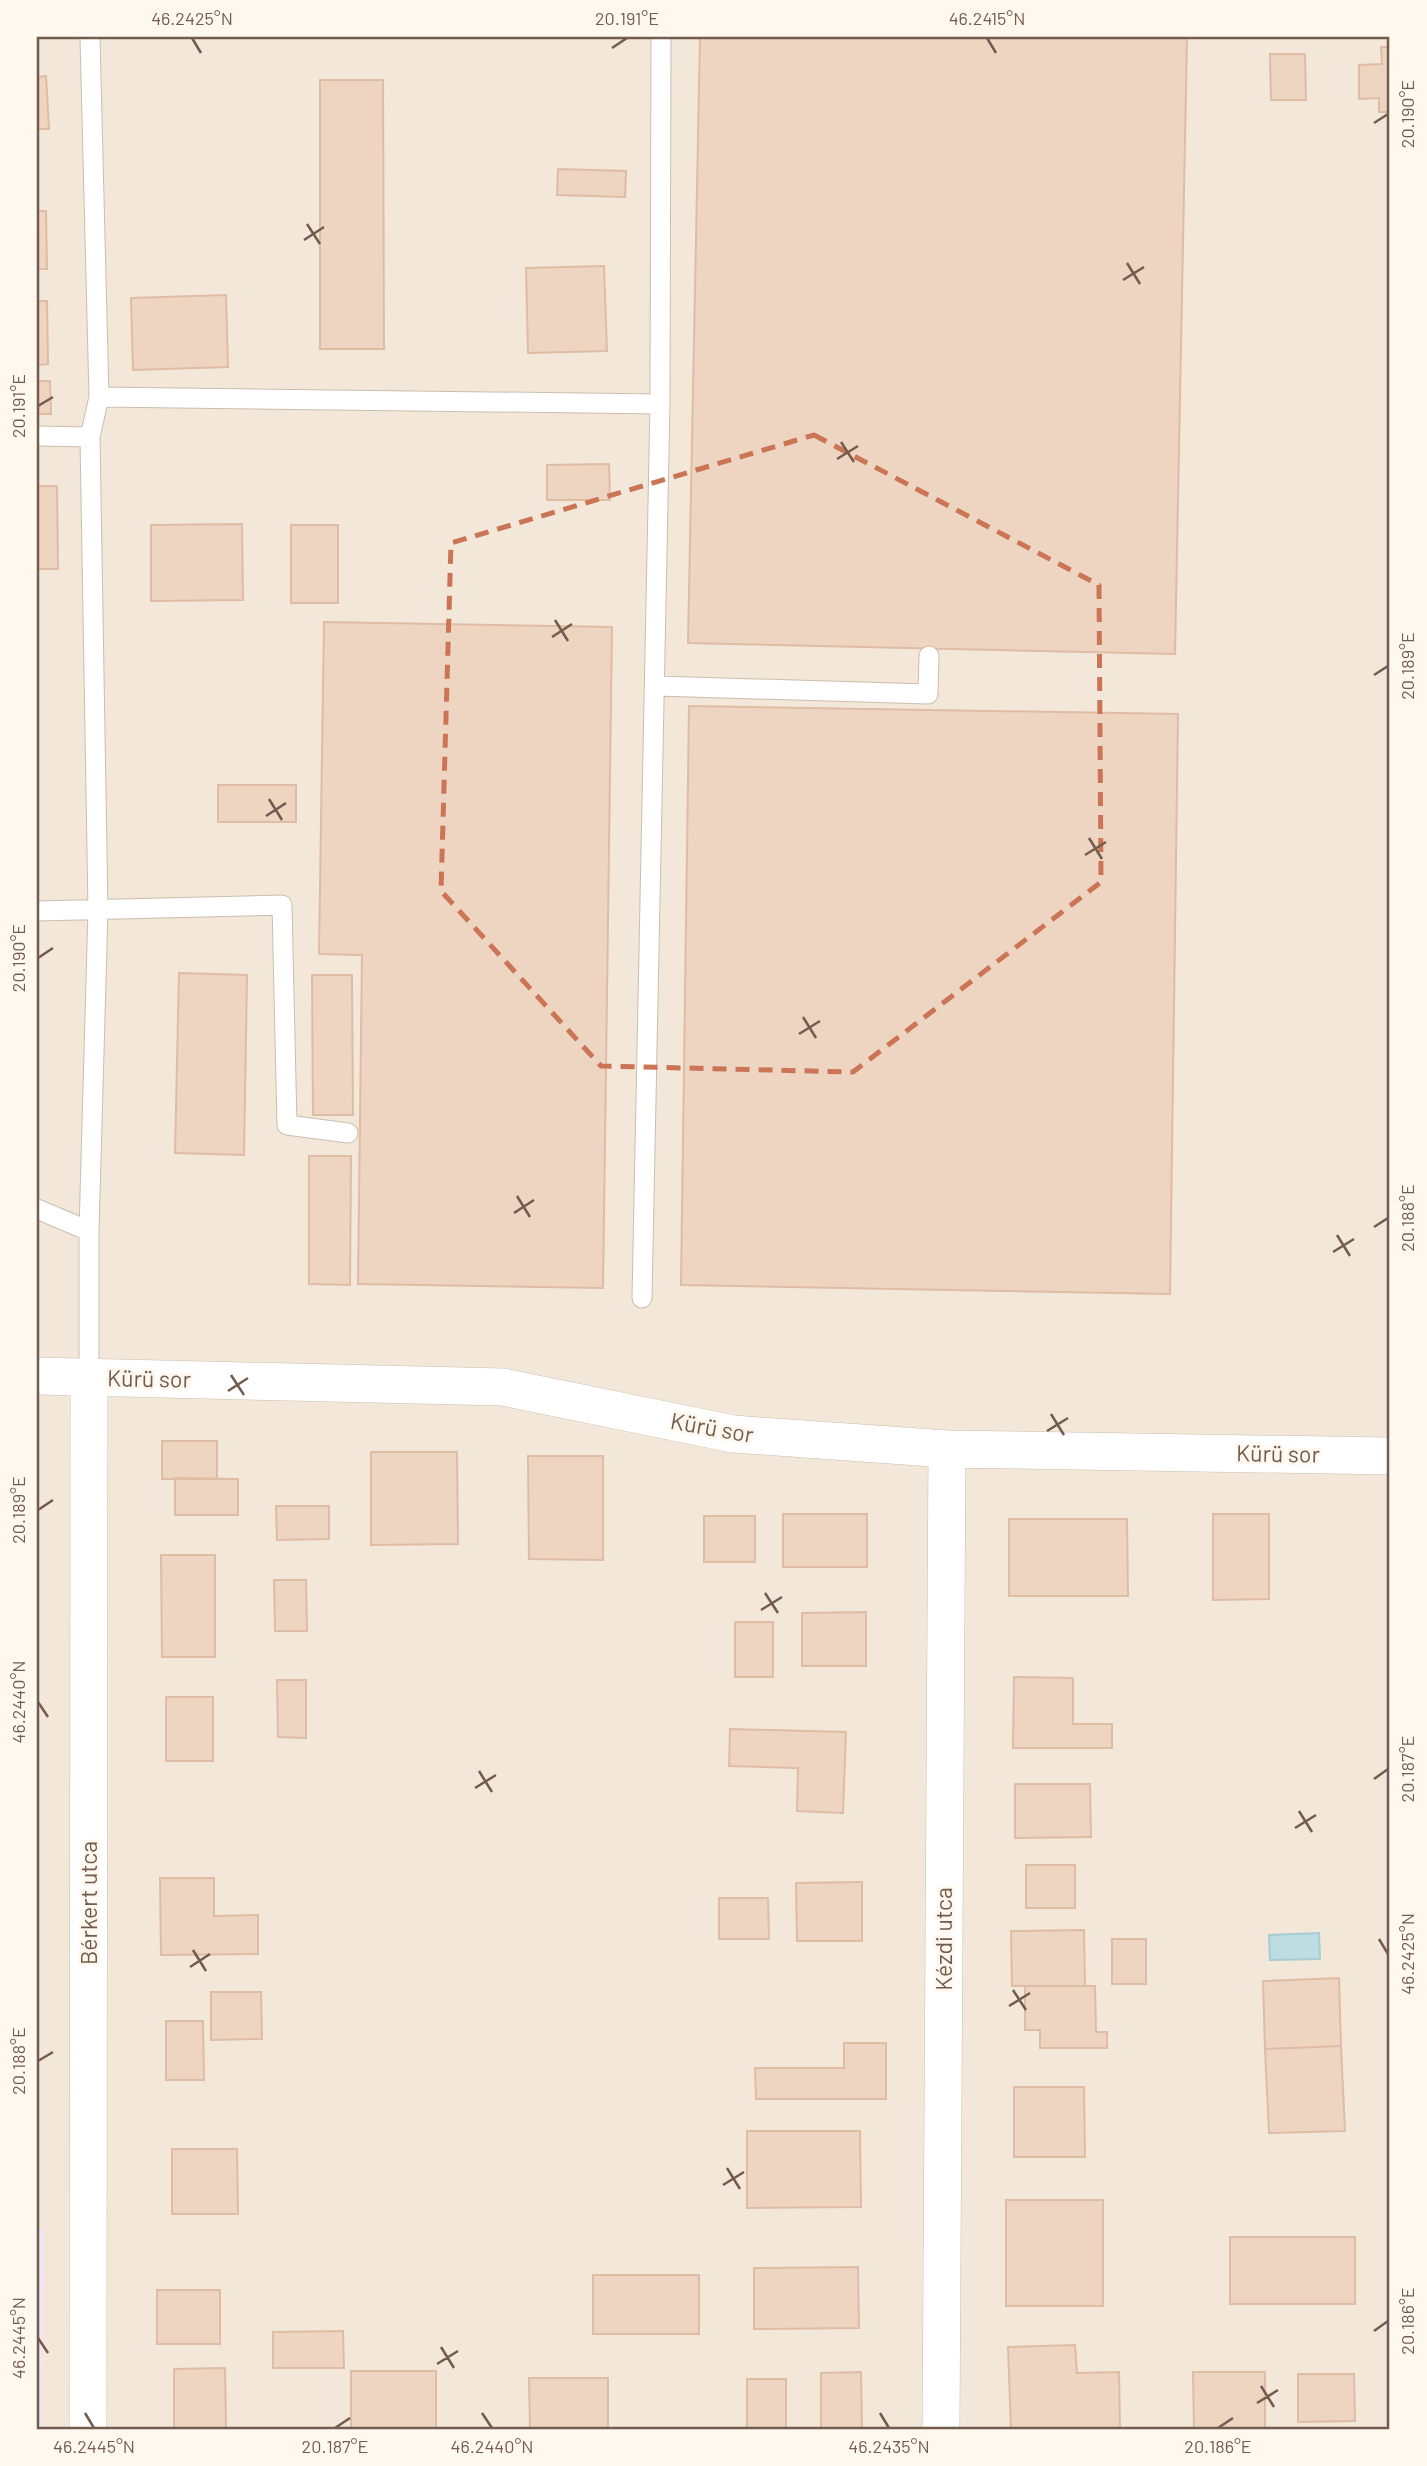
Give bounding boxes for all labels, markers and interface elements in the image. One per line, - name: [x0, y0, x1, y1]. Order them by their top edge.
- text: 46.2425°N: [151, 7, 233, 29]
- text: 20.191°E: [595, 7, 659, 29]
- text: 46.2415°N: [949, 7, 1025, 29]
- text: 20.190°E: [1396, 80, 1418, 148]
- text: 20.191°E: [7, 374, 29, 438]
- text: 20.189°E: [1396, 632, 1418, 700]
- text: 20.190°E: [7, 924, 29, 992]
- text: 20.188°E: [1396, 1184, 1418, 1252]
- street label: Kürü sor: [107, 1363, 192, 1393]
- street label: Kürü sor: [668, 1406, 756, 1448]
- street label: Kürü sor: [1236, 1438, 1321, 1468]
- text: 20.189°E: [7, 1476, 29, 1544]
- text: 46.2440°N: [7, 1661, 29, 1743]
- text: 20.187°E: [1396, 1736, 1418, 1802]
- street label: Bérkert utca: [74, 1841, 102, 1965]
- street label: Kézdi utca: [929, 1887, 957, 1991]
- text: 46.2425°N: [1396, 1913, 1418, 1995]
- text: 20.188°E: [7, 2027, 29, 2095]
- text: 20.186°E: [1396, 2287, 1418, 2355]
- text: 46.2445°N: [7, 2297, 29, 2379]
- text: 46.2445°N: [53, 2435, 135, 2457]
- text: 20.187°E: [302, 2435, 368, 2457]
- text: 46.2440°N: [451, 2435, 533, 2457]
- text: 46.2435°N: [848, 2435, 930, 2457]
- text: 20.186°E: [1184, 2435, 1252, 2457]

